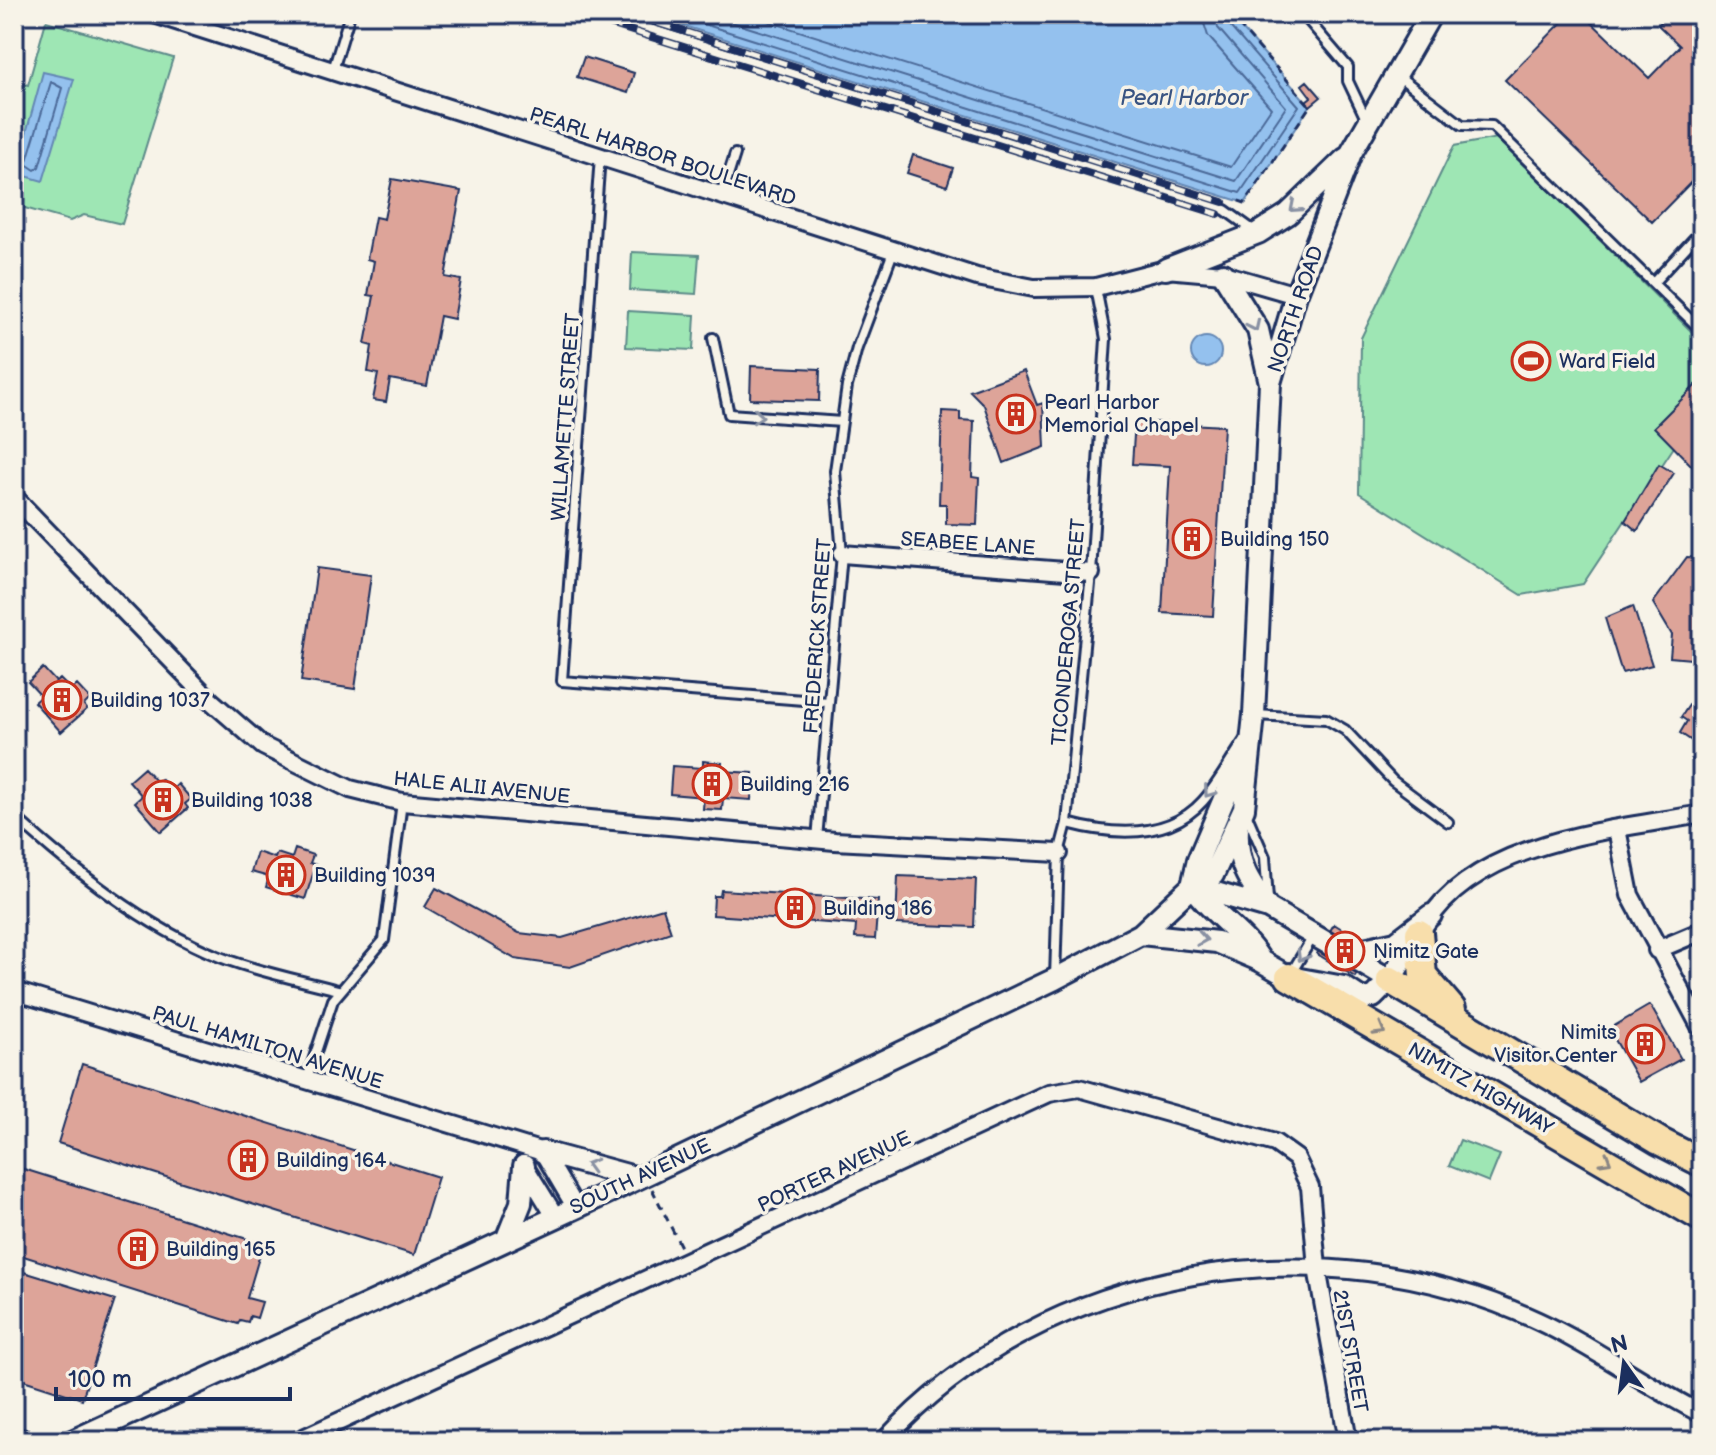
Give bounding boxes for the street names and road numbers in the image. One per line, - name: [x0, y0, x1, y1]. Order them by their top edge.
- street label: PEARL HARBOR BOULEVARD: [526, 102, 799, 211]
- street label: NORTH ROAD: [1263, 243, 1329, 376]
- street label: WILLAMETTE STREET: [547, 312, 585, 522]
- street label: TICONDEROGA STREET: [1047, 517, 1091, 747]
- street label: SEABEE LANE: [900, 527, 1036, 561]
- street label: FREDERICK STREET: [799, 537, 837, 735]
- street label: HALE ALII AVENUE: [392, 767, 571, 809]
- street label: PAUL HAMILTON AVENUE: [149, 1001, 386, 1095]
- street label: NIMITZ HIGHWAY: [1404, 1038, 1558, 1140]
- street label: PORTER AVENUE: [754, 1126, 915, 1218]
- street label: SOUTH AVENUE: [566, 1134, 715, 1220]
- street label: 21ST STREET: [1327, 1288, 1373, 1415]

